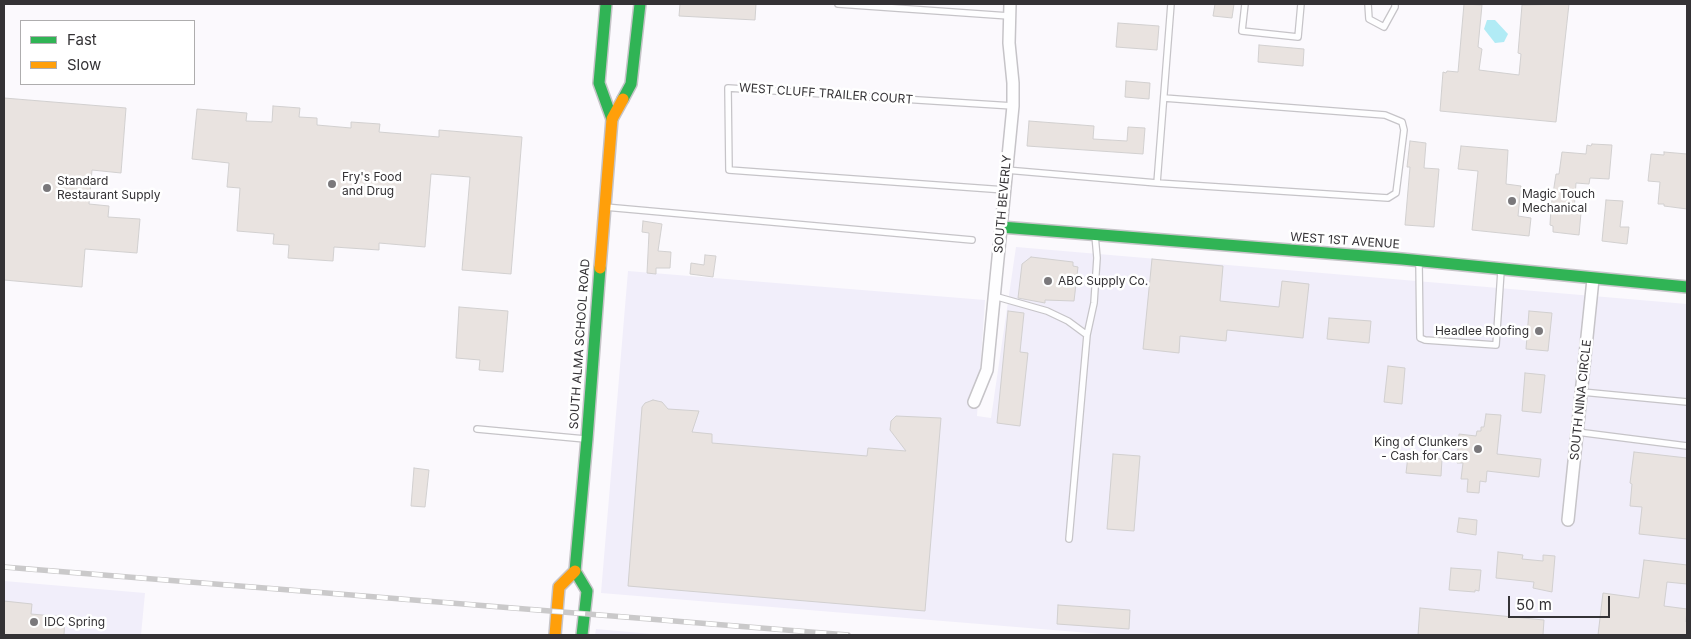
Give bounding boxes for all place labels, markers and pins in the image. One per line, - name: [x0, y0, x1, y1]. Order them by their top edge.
- place label: Fry's Food and Drug: [342, 170, 402, 198]
- place label: Standard Restaurant Supply: [57, 174, 161, 202]
- marker: Fry's Food and Drug: [326, 178, 338, 190]
- marker: Standard Restaurant Supply: [41, 182, 53, 194]
- place label: Magic Touch Mechanical: [1522, 187, 1595, 215]
- marker: Magic Touch Mechanical: [1506, 195, 1518, 207]
- place label: ABC Supply Co.: [1058, 274, 1148, 288]
- marker: ABC Supply Co.: [1042, 275, 1054, 287]
- place label: Headlee Roofing: [1435, 324, 1529, 338]
- marker: Headlee Roofing: [1533, 325, 1545, 337]
- place label: King of Clunkers - Cash for Cars: [1374, 435, 1468, 463]
- marker: King of Clunkers - Cash for Cars: [1472, 443, 1484, 455]
- place label: IDC Spring: [44, 615, 105, 629]
- marker: IDC Spring: [28, 616, 40, 628]

